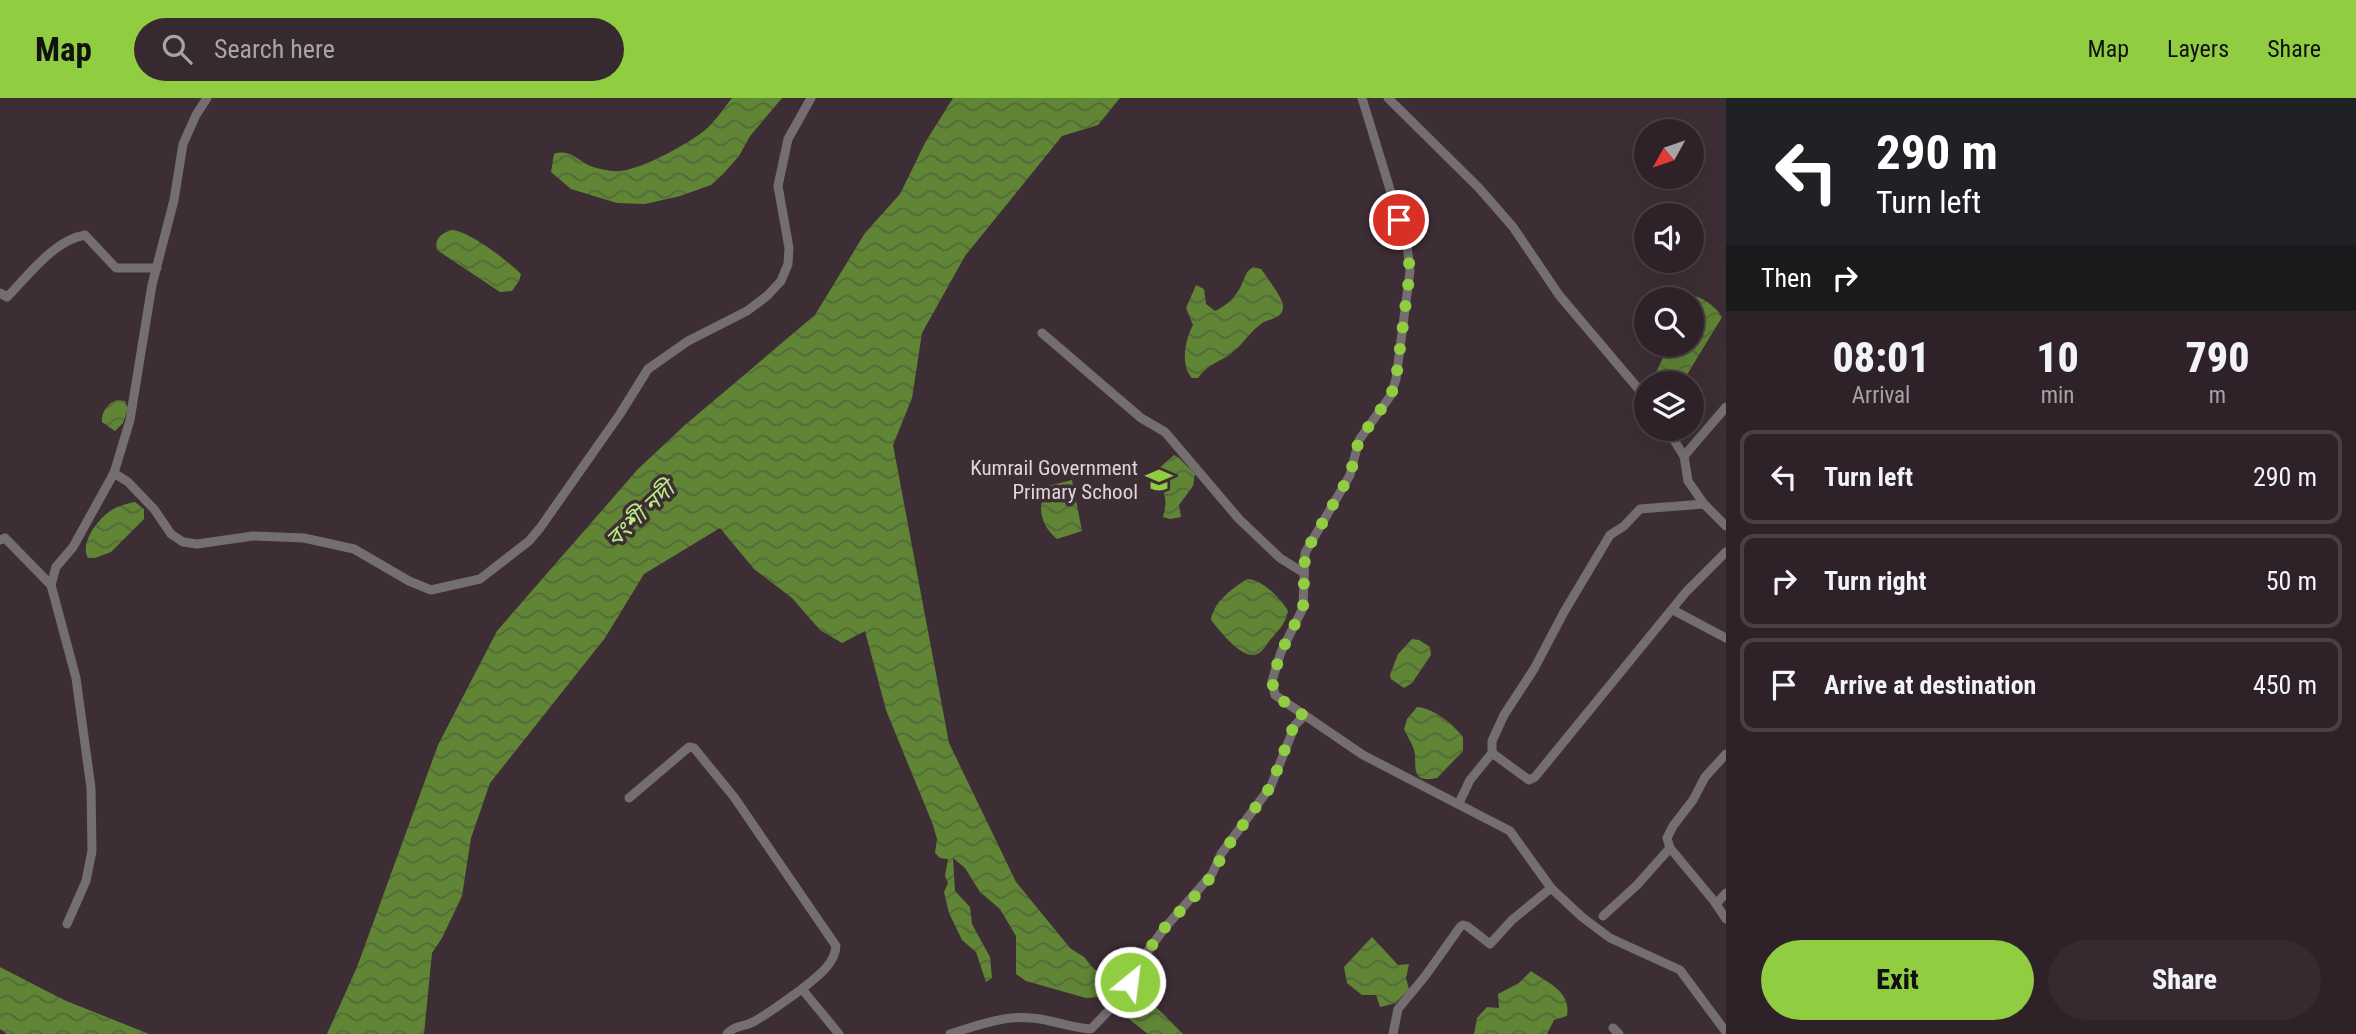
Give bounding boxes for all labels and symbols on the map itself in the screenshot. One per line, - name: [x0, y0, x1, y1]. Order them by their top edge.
- north arrow: [1634, 119, 1704, 189]
- pin: [1369, 190, 1429, 250]
- place label: Kumrail Government Primary School: [970, 456, 1138, 504]
- school or university icon: Kumrail Government Primary School: [1144, 465, 1174, 495]
- water label: বংশী নদী: [601, 473, 683, 553]
- position arrow: [1093, 945, 1167, 1019]

